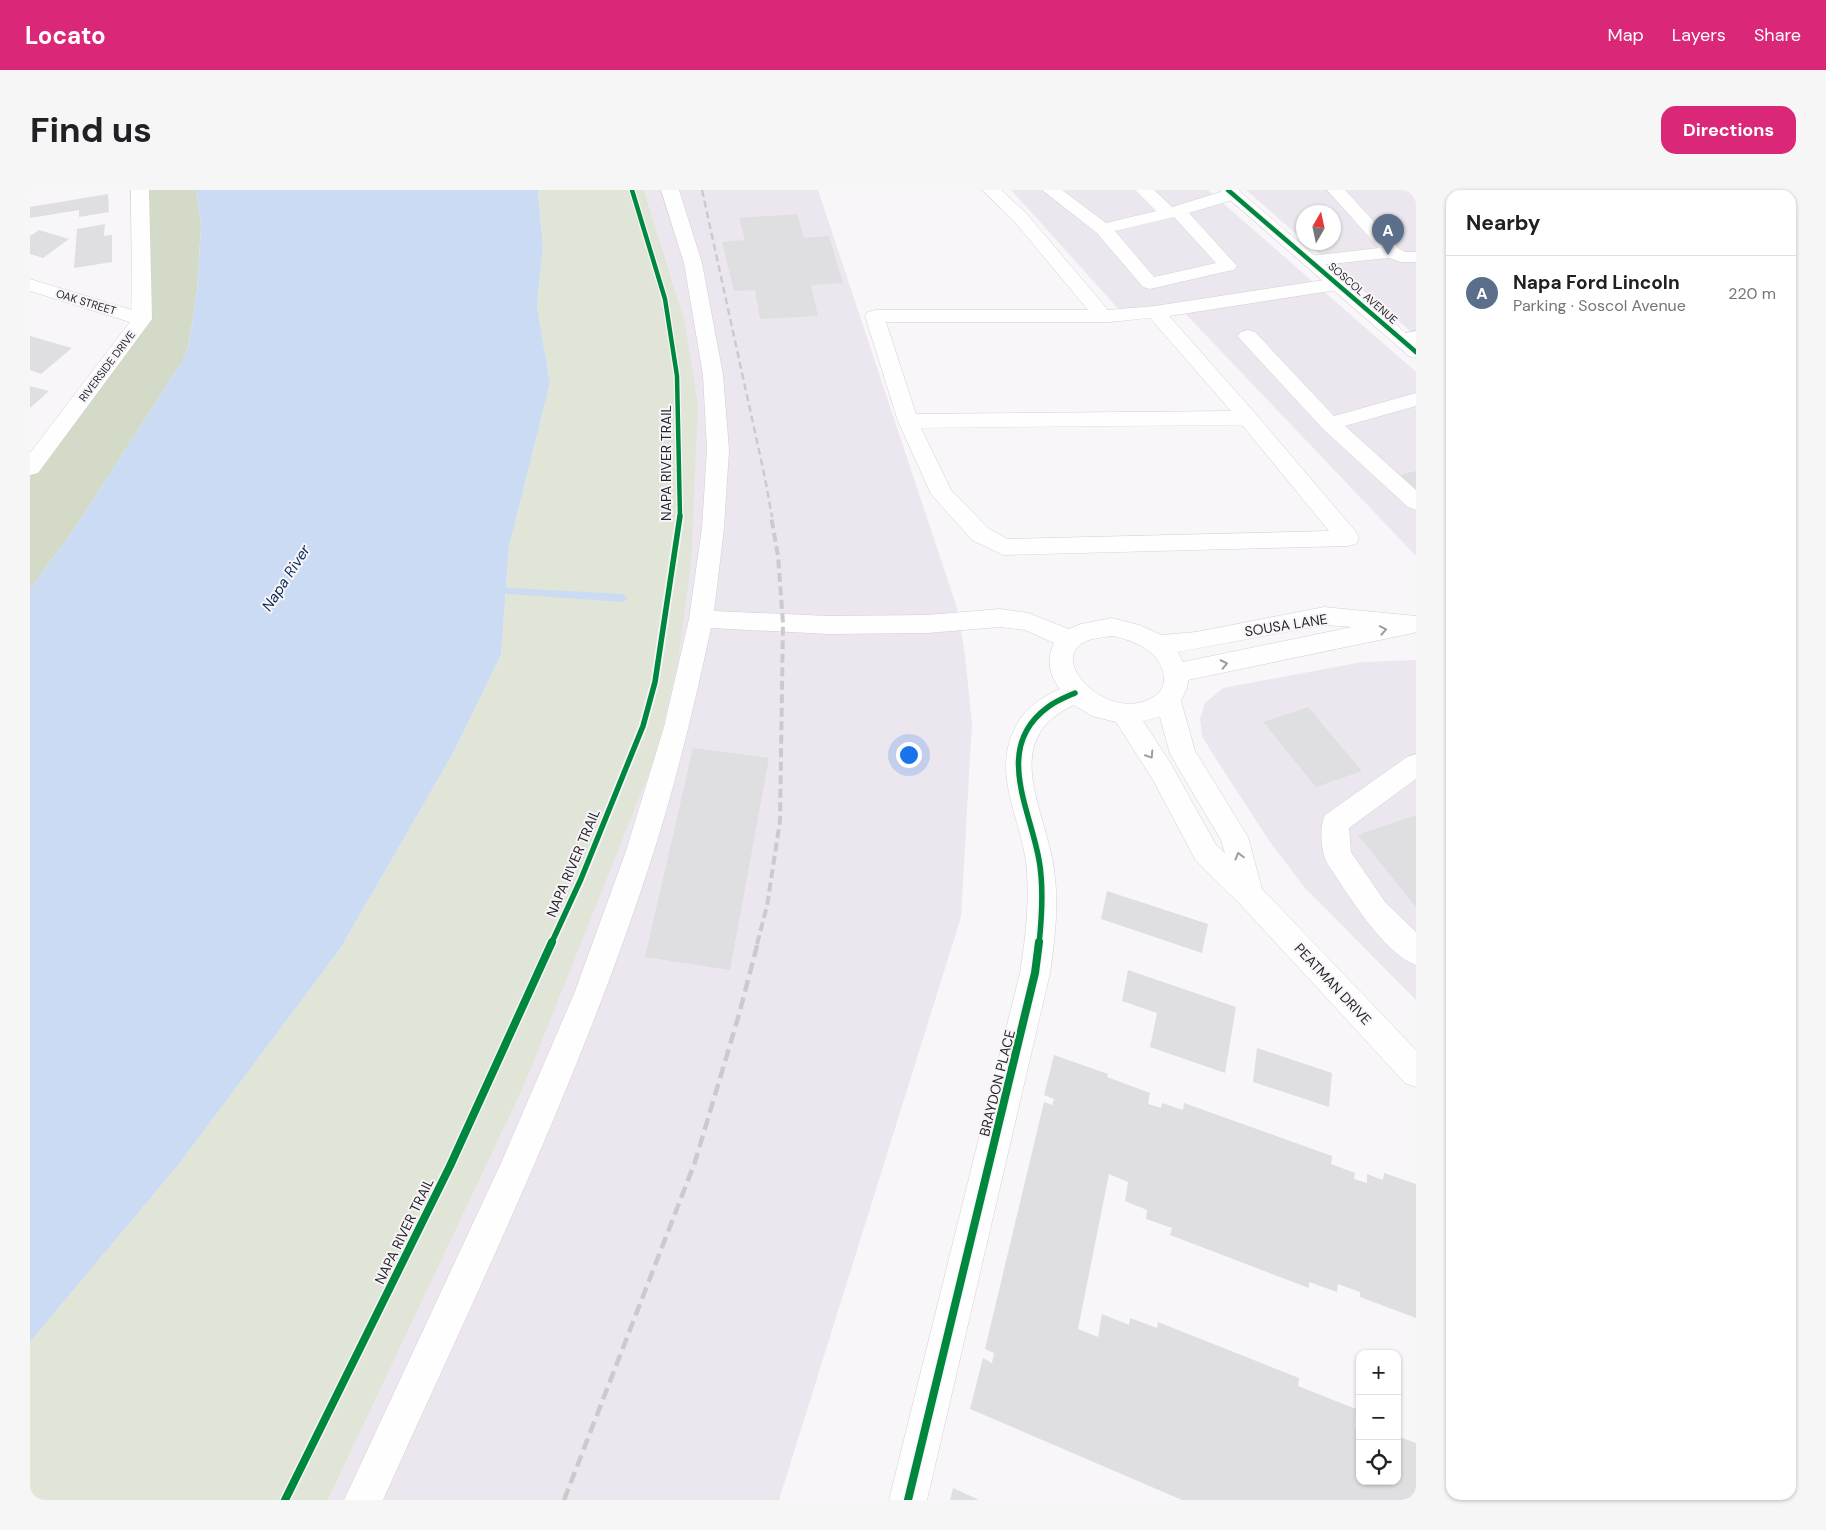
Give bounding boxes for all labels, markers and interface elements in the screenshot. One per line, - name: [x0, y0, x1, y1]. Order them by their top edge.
- text: Locato: [25, 20, 106, 51]
- text: Map: [1608, 23, 1644, 47]
- text: Layers: [1672, 23, 1726, 47]
- text: Share: [1754, 23, 1801, 47]
- button: Directions: [1661, 106, 1796, 154]
- text: Find us: [30, 107, 152, 153]
- north arrow: [1296, 205, 1341, 250]
- text: Nearby: [1466, 209, 1540, 237]
- pin: A: [1372, 214, 1404, 255]
- street label: SOSCOL AVENUE: [1325, 259, 1401, 327]
- text: Napa Ford Lincoln: [1513, 270, 1680, 295]
- text: A: [1476, 283, 1488, 304]
- text: 220 m: [1728, 283, 1776, 304]
- street label: OAK STREET: [54, 286, 118, 318]
- text: Parking · Soscol Avenue: [1513, 295, 1686, 316]
- street label: RIVERSIDE DRIVE: [76, 328, 138, 404]
- street label: NAPA RIVER TRAIL: [657, 405, 675, 521]
- water label: Napa River: [257, 541, 315, 615]
- street label: SOUSA LANE: [1243, 610, 1329, 640]
- one-way arrow: [1378, 626, 1387, 636]
- one-way arrow: [1219, 659, 1228, 670]
- your location: [896, 742, 922, 768]
- one-way arrow: [1144, 750, 1153, 759]
- street label: NAPA RIVER TRAIL: [542, 806, 604, 920]
- one-way arrow: [1235, 852, 1245, 860]
- street label: PEATMAN DRIVE: [1291, 939, 1375, 1029]
- street label: BRAYDON PLACE: [975, 1028, 1019, 1138]
- street label: NAPA RIVER TRAIL: [371, 1175, 437, 1287]
- map controls: [1356, 1350, 1401, 1485]
- button: +: [1356, 1350, 1401, 1395]
- button: −: [1356, 1395, 1401, 1440]
- button: locate: [1356, 1440, 1401, 1485]

